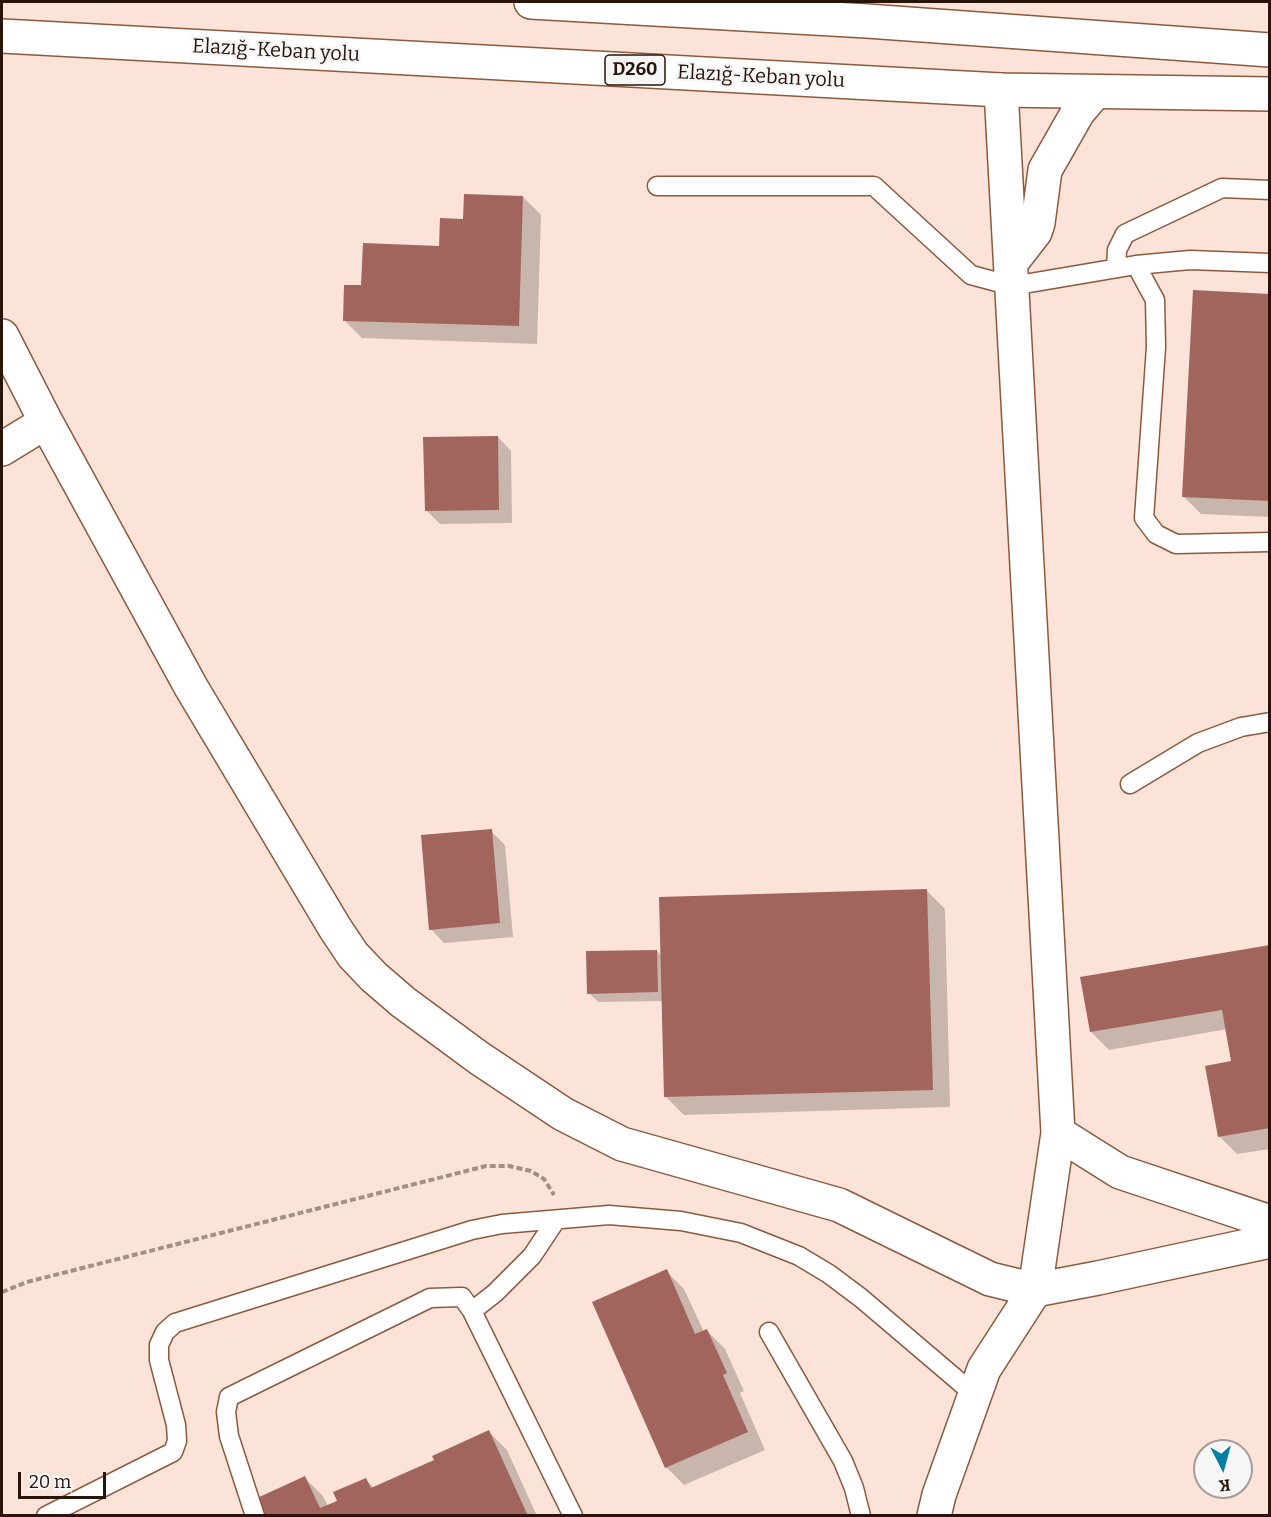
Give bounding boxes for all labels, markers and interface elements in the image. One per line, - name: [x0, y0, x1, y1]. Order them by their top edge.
- street label: Elazığ-Keban yolu: [191, 35, 361, 67]
- road number: D260: [605, 55, 665, 85]
- street label: Elazığ-Keban yolu: [676, 61, 846, 93]
- north arrow: [1193, 1439, 1253, 1499]
- scale bar: [21, 1460, 110, 1498]
- text: 20 m: [29, 1471, 71, 1493]
- text: K: [1218, 1475, 1231, 1495]

